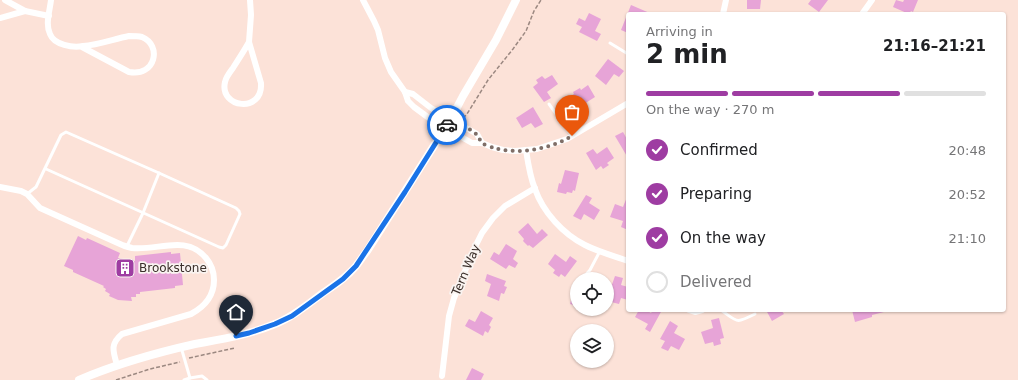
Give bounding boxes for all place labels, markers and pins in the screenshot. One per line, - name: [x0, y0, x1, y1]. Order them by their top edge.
- pin: [555, 95, 589, 136]
- building icon: Brookstone: [114, 257, 136, 279]
- place label: Brookstone: [139, 261, 207, 275]
- pin: [219, 295, 253, 336]

